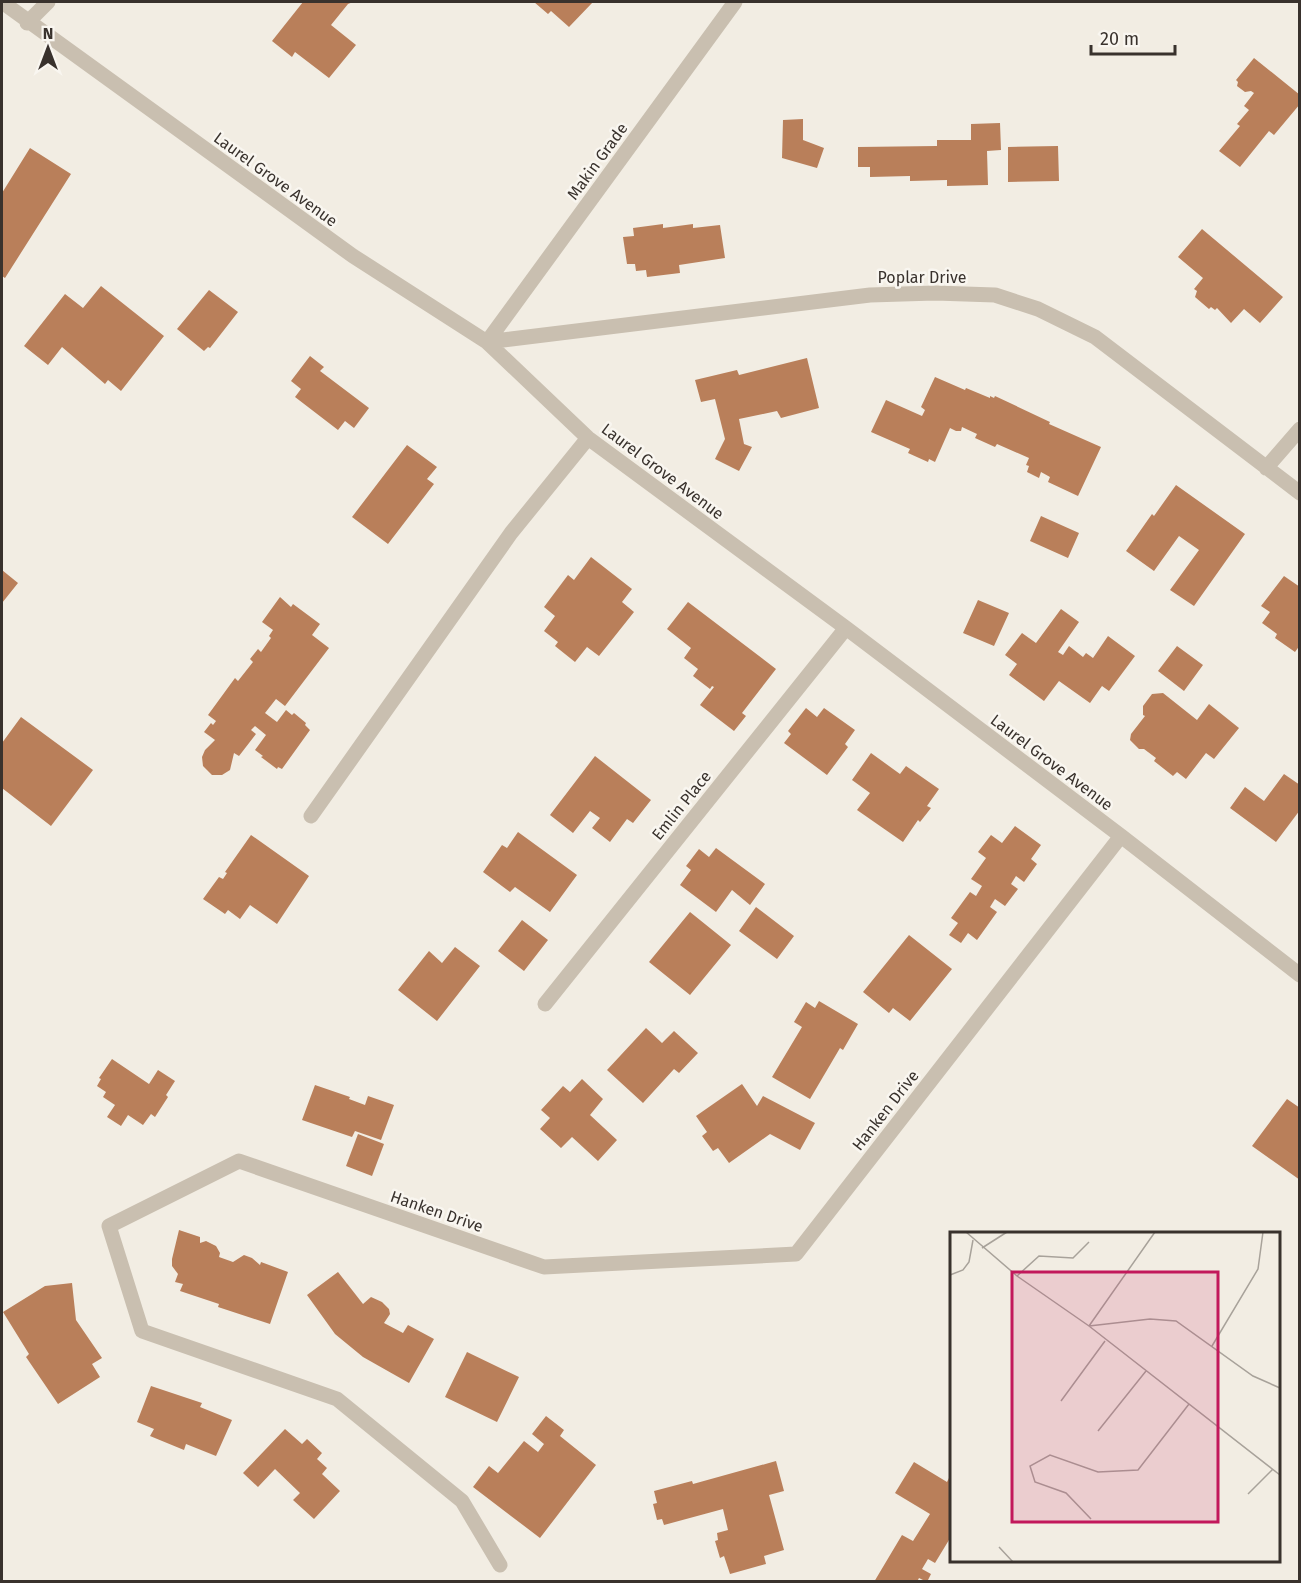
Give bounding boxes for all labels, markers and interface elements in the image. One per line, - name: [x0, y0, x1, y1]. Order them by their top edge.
- north arrow: [18, 18, 78, 78]
- scale bar: [1091, 18, 1175, 56]
- text: N: [43, 24, 53, 43]
- text: 20 m: [1100, 28, 1139, 50]
- street label: Makin Grade: [563, 119, 632, 203]
- street label: Laurel Grove Avenue: [210, 128, 341, 231]
- street label: Poplar Drive: [878, 268, 966, 287]
- street label: Laurel Grove Avenue: [598, 419, 728, 524]
- street label: Laurel Grove Avenue: [987, 710, 1117, 815]
- street label: Emlin Place: [648, 767, 715, 844]
- street label: Hanken Drive: [848, 1066, 923, 1154]
- street label: Hanken Drive: [388, 1187, 486, 1236]
- inset map: [950, 1232, 1280, 1562]

